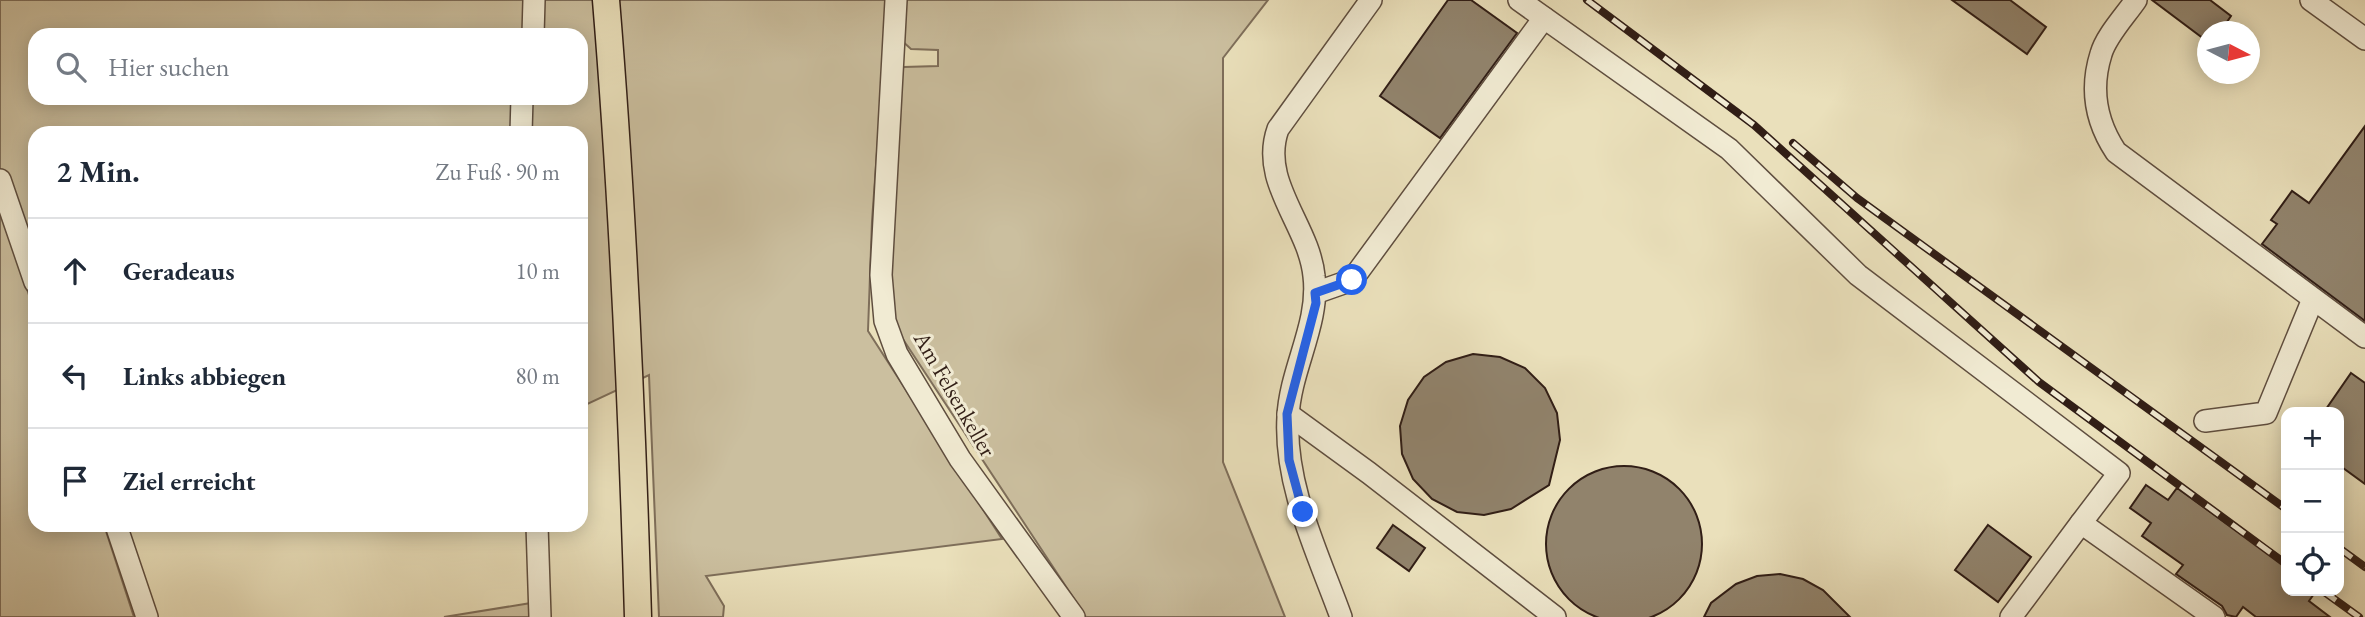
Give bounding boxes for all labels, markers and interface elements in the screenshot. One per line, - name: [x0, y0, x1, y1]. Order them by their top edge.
- north arrow: [2197, 21, 2260, 84]
- search box: [28, 28, 588, 105]
- icon: search: [52, 48, 90, 86]
- text: Hier suchen: [108, 50, 229, 84]
- text: 2 Min.: [56, 152, 140, 191]
- text: Zu Fuß · 90 m: [436, 157, 560, 187]
- icon: ahead: [56, 252, 94, 290]
- text: Geradeaus: [123, 254, 235, 288]
- text: 10 m: [515, 256, 560, 286]
- route start: [1336, 264, 1367, 295]
- street label: Am Felsenkeller: [907, 325, 1003, 462]
- icon: left: [56, 357, 94, 395]
- text: Links abbiegen: [123, 359, 286, 393]
- text: 80 m: [515, 361, 560, 391]
- map controls: [2281, 407, 2344, 596]
- button: +: [2281, 407, 2344, 470]
- icon: arrive: [56, 462, 94, 500]
- text: Ziel erreicht: [123, 464, 255, 498]
- button: −: [2281, 470, 2344, 533]
- route end: [1287, 496, 1318, 527]
- button: locate: [2281, 533, 2344, 596]

